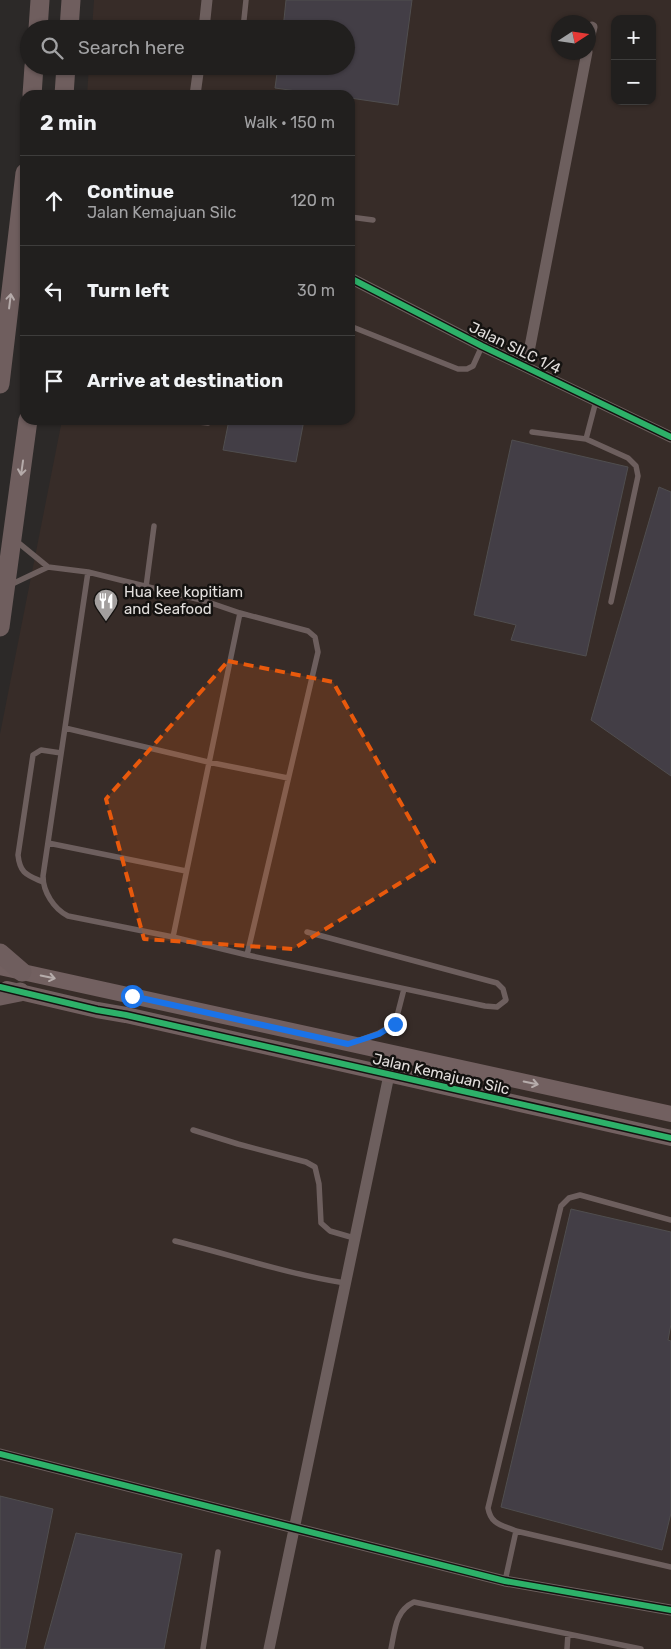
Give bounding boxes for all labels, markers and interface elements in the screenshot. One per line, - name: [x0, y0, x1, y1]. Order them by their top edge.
- north arrow: [551, 15, 596, 60]
- map controls: [611, 15, 656, 105]
- button: +: [611, 15, 656, 60]
- search box: [20, 20, 355, 75]
- icon: search: [38, 34, 66, 62]
- text: Search here: [78, 36, 185, 59]
- button: −: [611, 60, 656, 105]
- text: 2 min: [40, 110, 97, 135]
- text: Walk · 150 m: [244, 113, 335, 132]
- text: Continue: [87, 180, 174, 203]
- icon: ahead: [40, 187, 68, 215]
- text: 120 m: [290, 191, 335, 210]
- text: Jalan Kemajuan Silc: [87, 203, 236, 222]
- icon: left: [40, 277, 68, 305]
- text: Turn left: [87, 279, 169, 302]
- text: 30 m: [297, 281, 335, 300]
- one-way arrow: [5, 294, 15, 310]
- street label: Jalan SILC 1/4: [466, 318, 564, 378]
- icon: arrive: [40, 367, 68, 395]
- text: Arrive at destination: [87, 369, 283, 392]
- one-way arrow: [16, 460, 26, 476]
- place label: Hua kee kopitiam and Seafood: [124, 583, 243, 618]
- restaurant icon: Hua kee kopitiam and Seafood: [93, 588, 119, 622]
- one-way arrow: [39, 973, 55, 983]
- route start: [121, 985, 144, 1008]
- route end: [384, 1013, 407, 1036]
- street label: Jalan Kemajuan Silc: [371, 1049, 511, 1099]
- one-way arrow: [523, 1079, 539, 1088]

